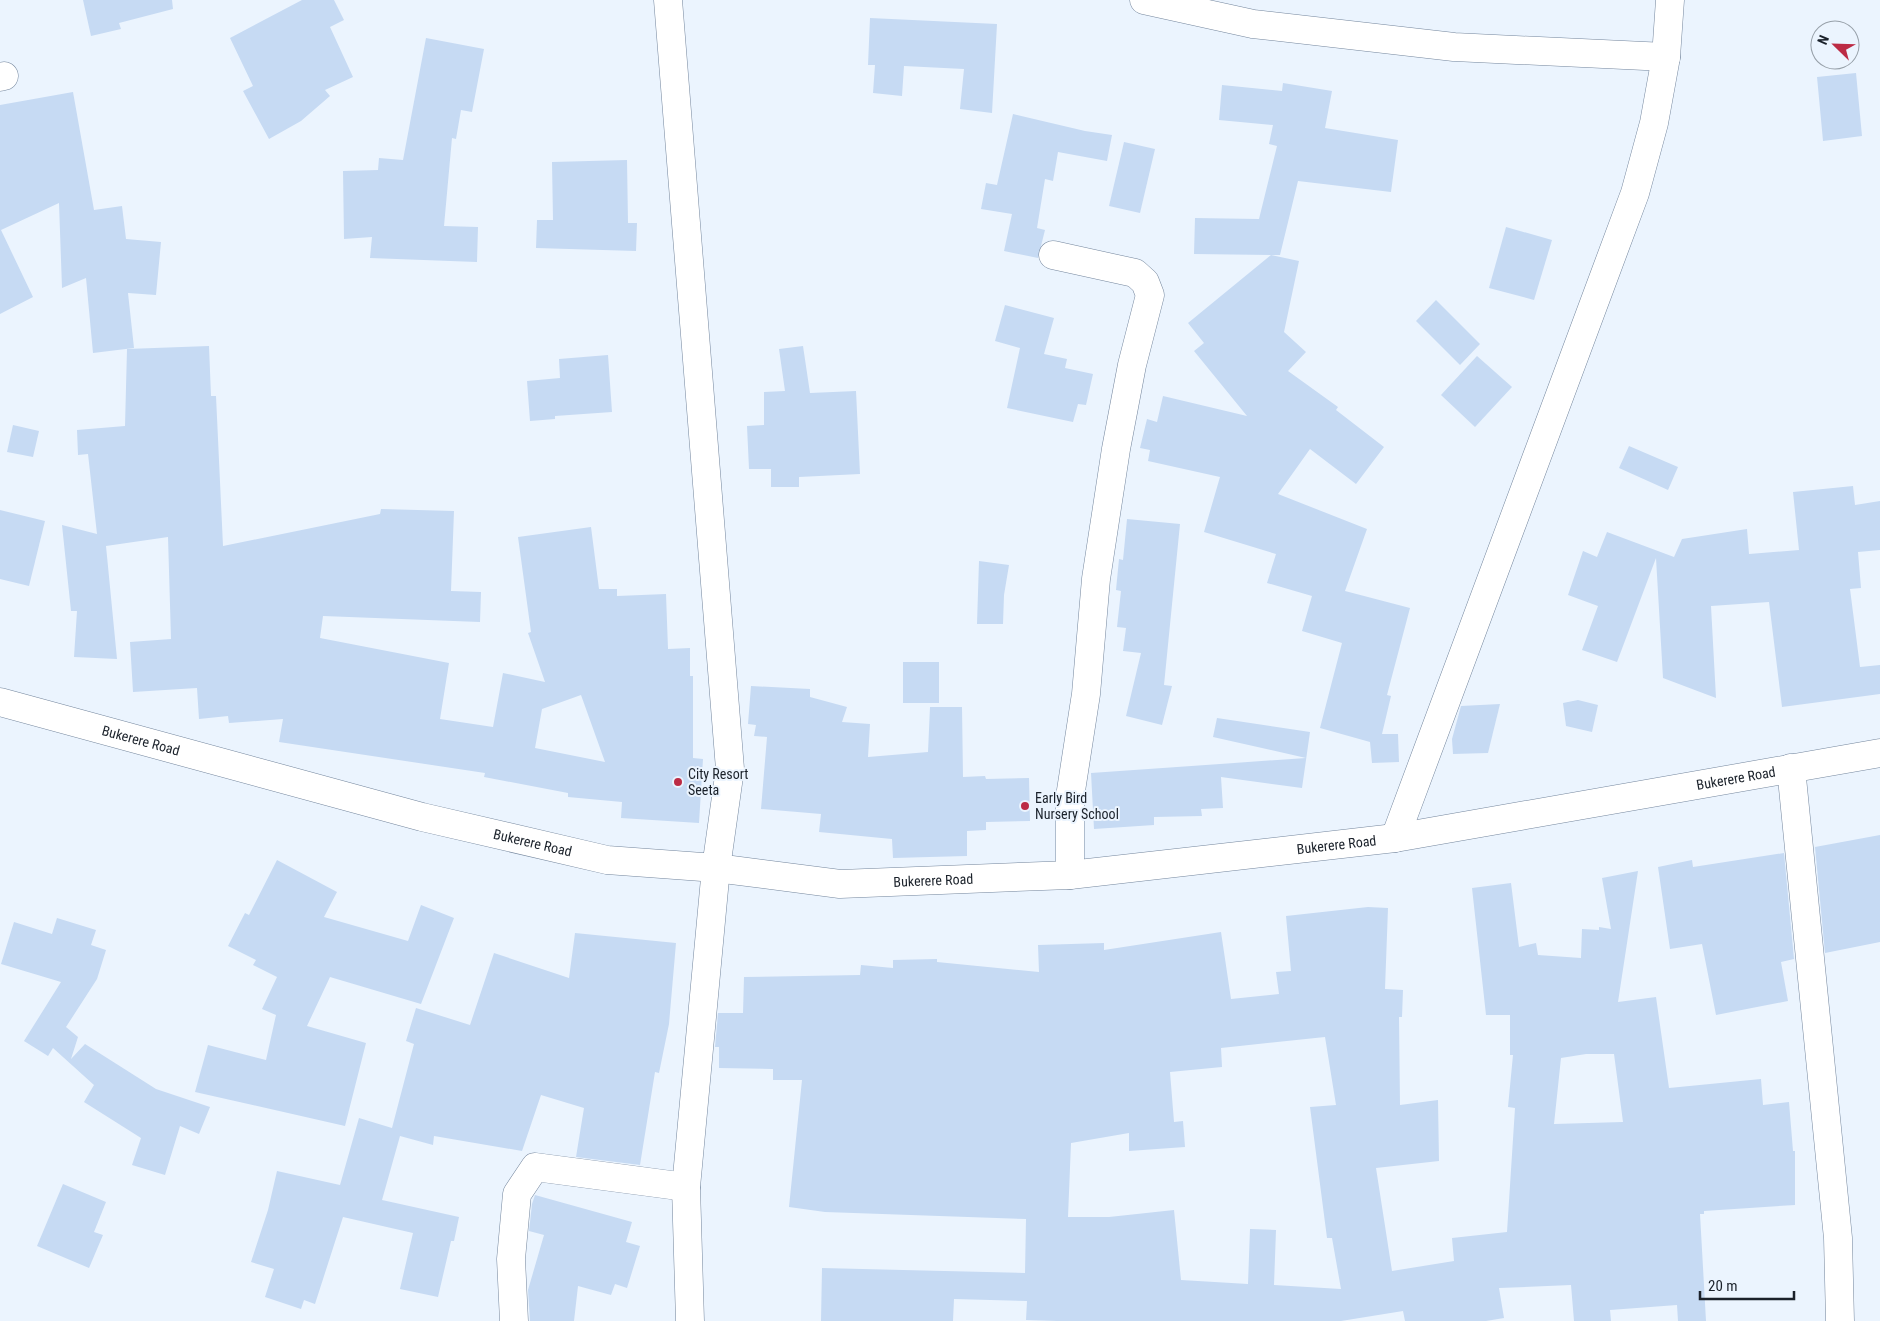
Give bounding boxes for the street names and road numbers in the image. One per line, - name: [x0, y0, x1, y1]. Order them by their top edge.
- street label: Bukerere Road: [100, 722, 182, 759]
- street label: Bukerere Road: [1695, 763, 1777, 793]
- street label: Bukerere Road: [492, 826, 573, 860]
- street label: Bukerere Road: [1296, 832, 1377, 857]
- street label: Bukerere Road: [893, 871, 974, 890]

